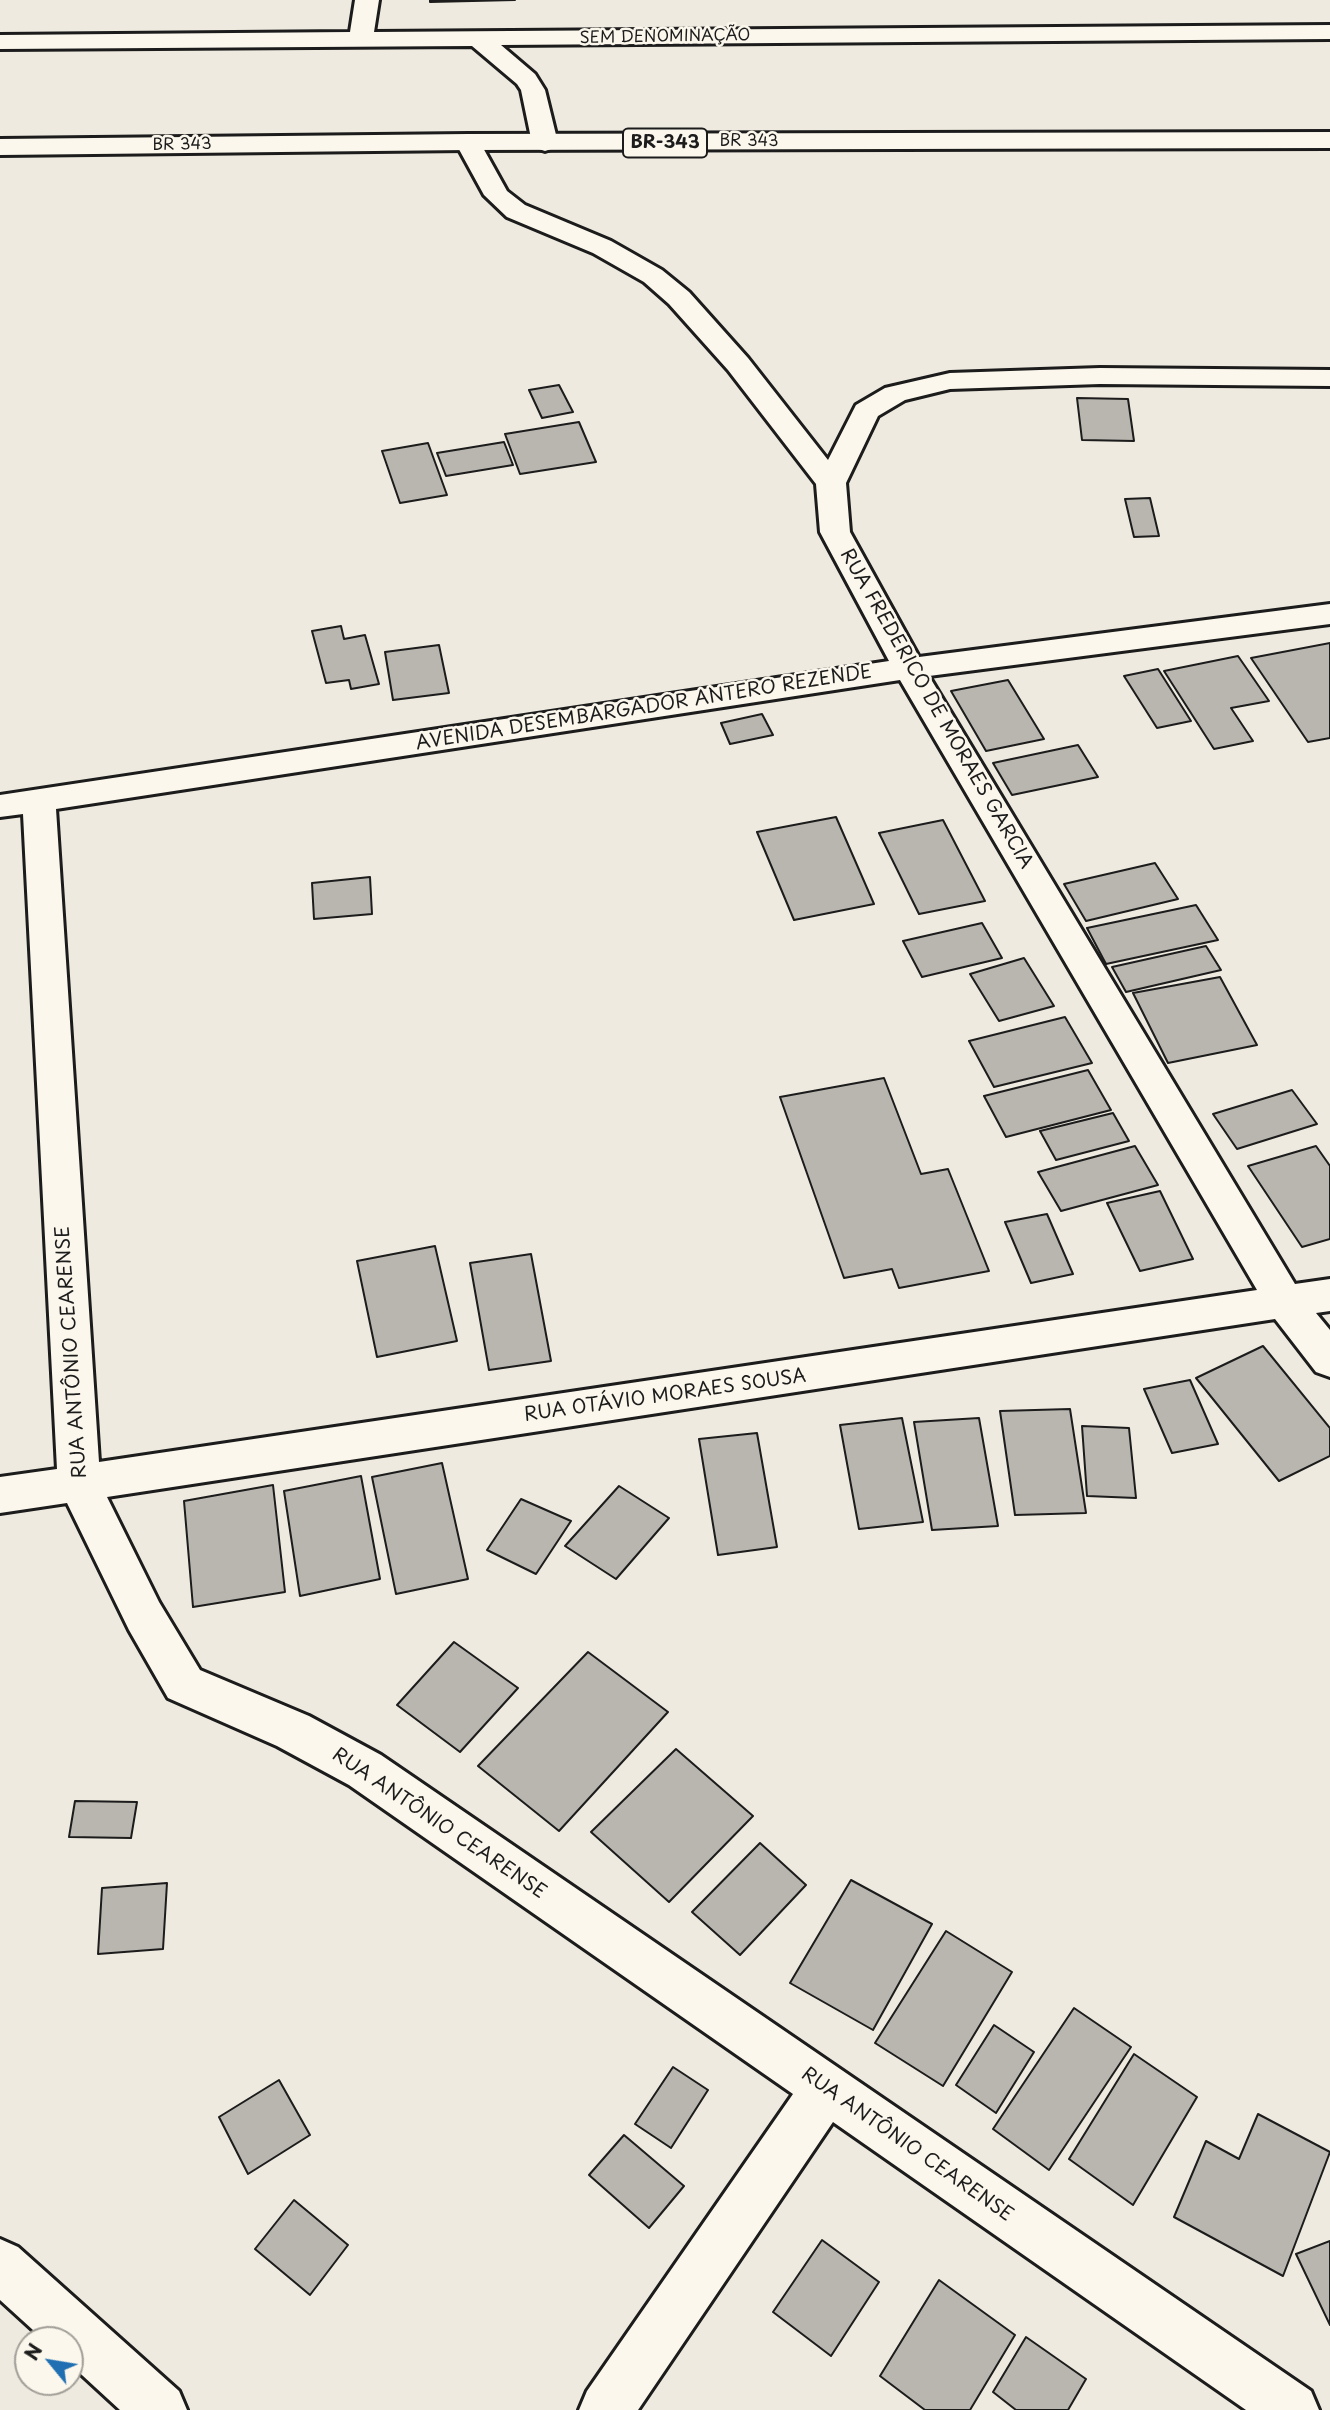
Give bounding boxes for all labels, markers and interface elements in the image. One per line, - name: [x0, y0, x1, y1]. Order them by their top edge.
- street label: SEM DENOMINAÇÃO: [580, 26, 750, 48]
- road number: BR-343: [623, 128, 707, 158]
- street label: BR 343: [719, 132, 779, 152]
- street label: BR 343: [152, 135, 212, 155]
- street label: RUA FREDERICO DE MORAES GARCIA: [835, 545, 1037, 873]
- street label: AVENIDA DESEMBARGADOR ANTERO REZENDE: [414, 661, 874, 755]
- street label: RUA ANTÔNIO CEARENSE: [52, 1225, 92, 1479]
- street label: RUA OTÁVIO MORAES SOUSA: [523, 1365, 807, 1427]
- street label: RUA ANTÔNIO CEARENSE: [328, 1744, 550, 1904]
- street label: RUA ANTÔNIO CEARENSE: [797, 2063, 1017, 2227]
- north arrow: [14, 2326, 84, 2396]
- text: N: [17, 2338, 48, 2365]

